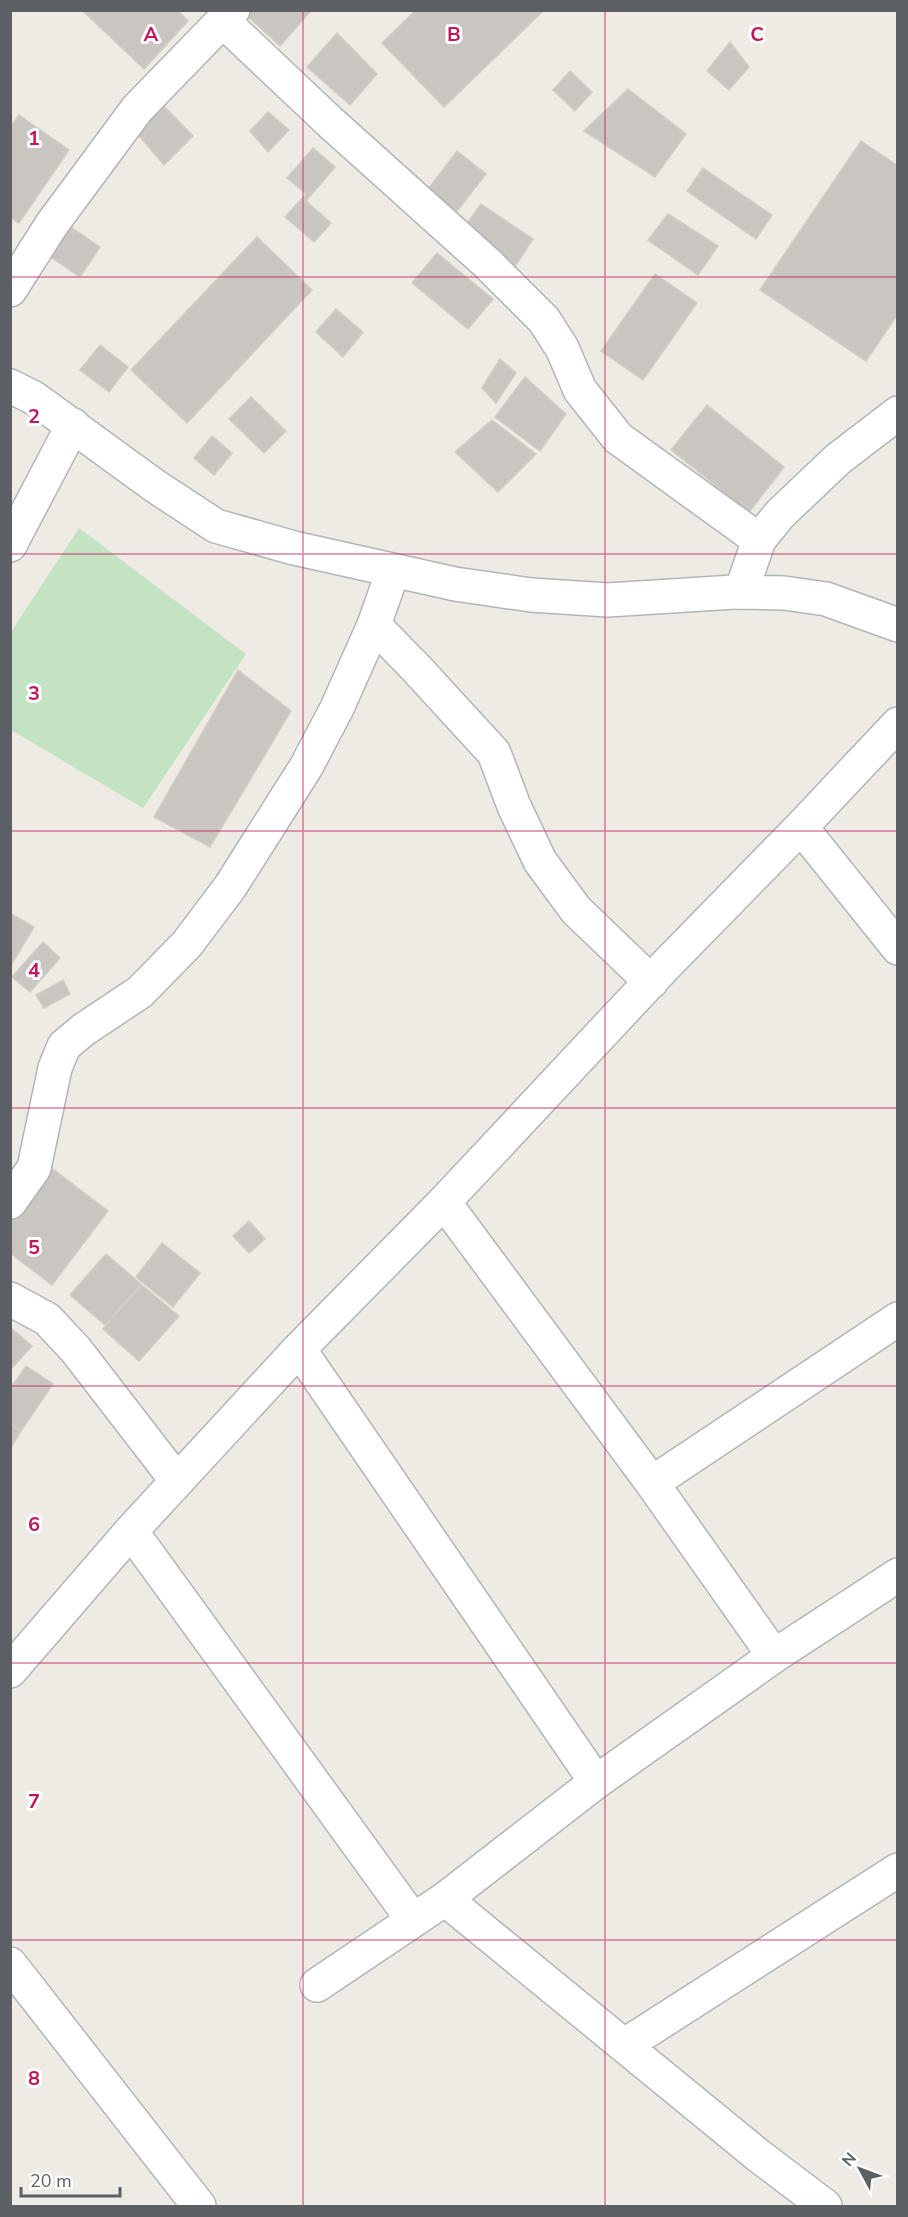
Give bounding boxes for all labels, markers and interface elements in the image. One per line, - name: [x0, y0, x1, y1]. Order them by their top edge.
- text: A: [144, 21, 159, 48]
- text: B: [447, 21, 461, 48]
- text: C: [750, 21, 764, 48]
- text: 1: [28, 125, 40, 152]
- text: 2: [28, 403, 40, 430]
- text: 3: [28, 680, 40, 707]
- text: 4: [28, 957, 40, 984]
- text: 5: [28, 1234, 40, 1261]
- text: 6: [28, 1511, 40, 1538]
- text: 7: [28, 1788, 40, 1815]
- text: 8: [28, 2065, 40, 2092]
- north arrow: [830, 2139, 890, 2199]
- text: N: [837, 2148, 862, 2172]
- scale bar: [21, 2160, 120, 2198]
- text: 20 m: [30, 2169, 72, 2193]

